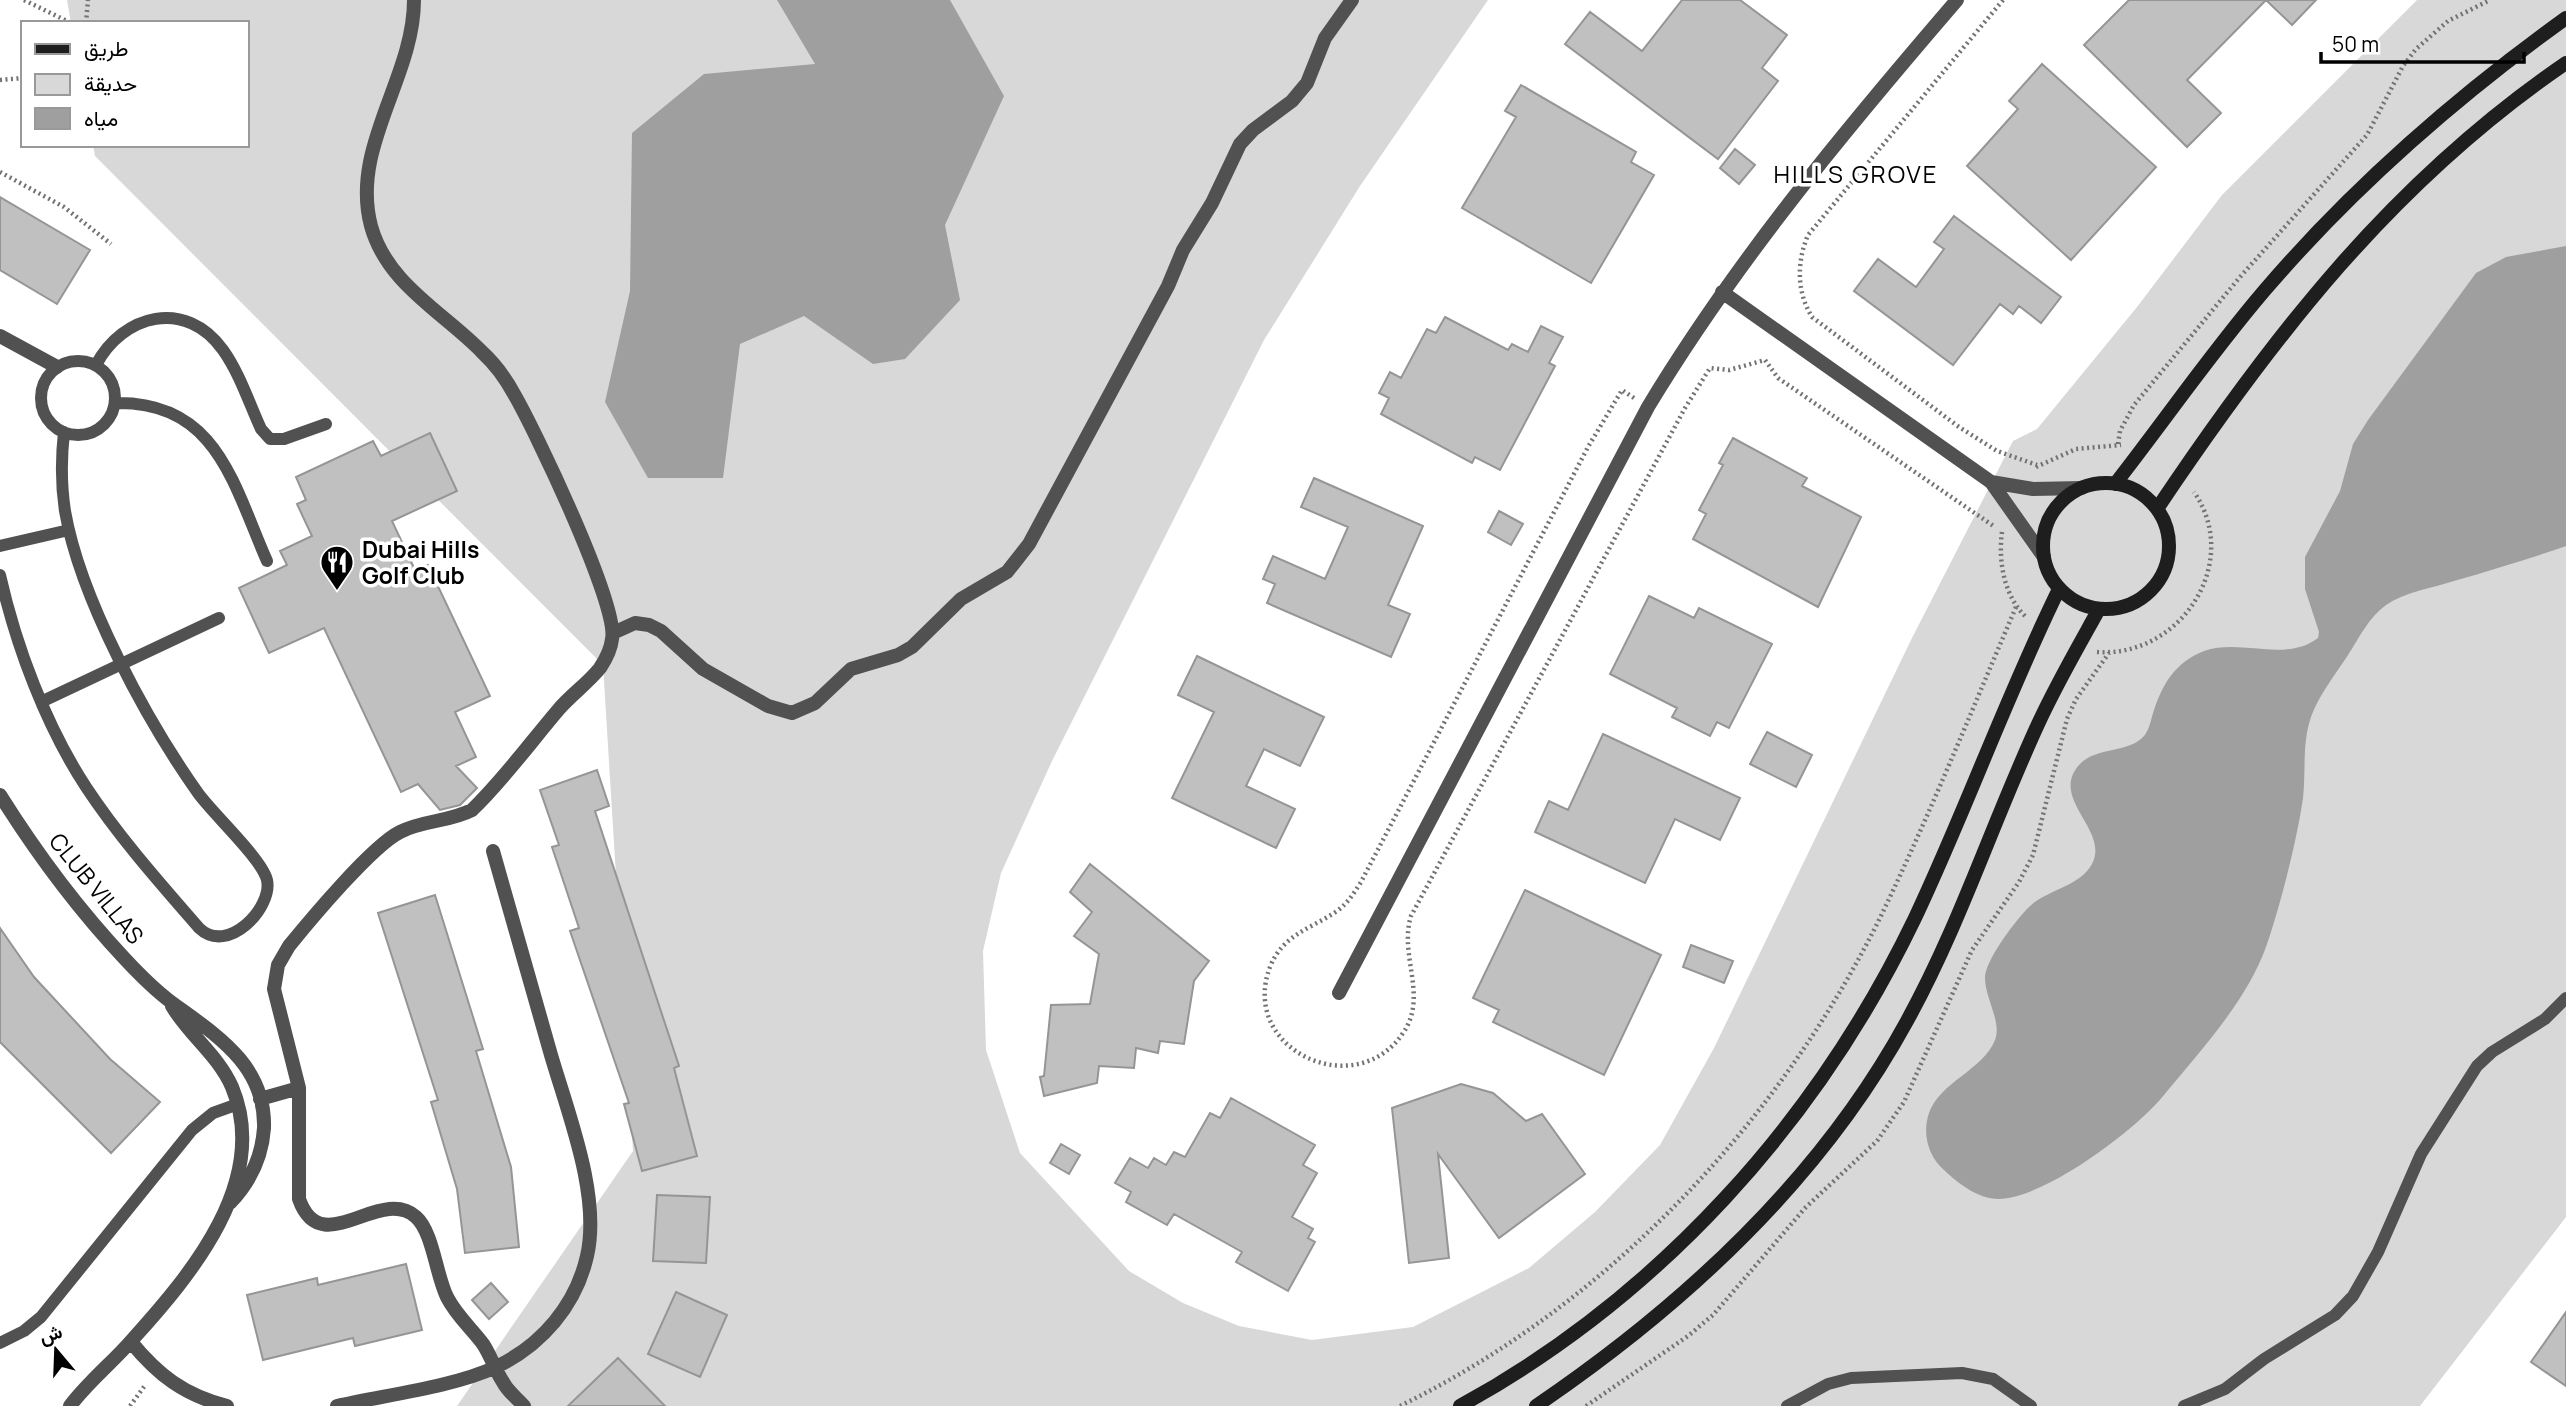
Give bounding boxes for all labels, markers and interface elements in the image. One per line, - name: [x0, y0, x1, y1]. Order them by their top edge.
- legend: [21, 21, 248, 147]
- scale bar: [2321, 21, 2524, 65]
- text: 50 m: [2332, 30, 2379, 58]
- text: طريق: [84, 34, 129, 62]
- text: حديقة: [84, 69, 137, 97]
- text: مياه: [84, 104, 118, 132]
- district label: HILLS GROVE: [1774, 157, 1939, 190]
- place label: Dubai Hills Golf Club: [362, 533, 479, 591]
- restaurant icon: Dubai Hills Golf Club: [318, 543, 356, 592]
- street label: CLUB VILLAS: [42, 826, 152, 950]
- north arrow: [21, 1315, 91, 1385]
- text: ش: [35, 1318, 66, 1350]

